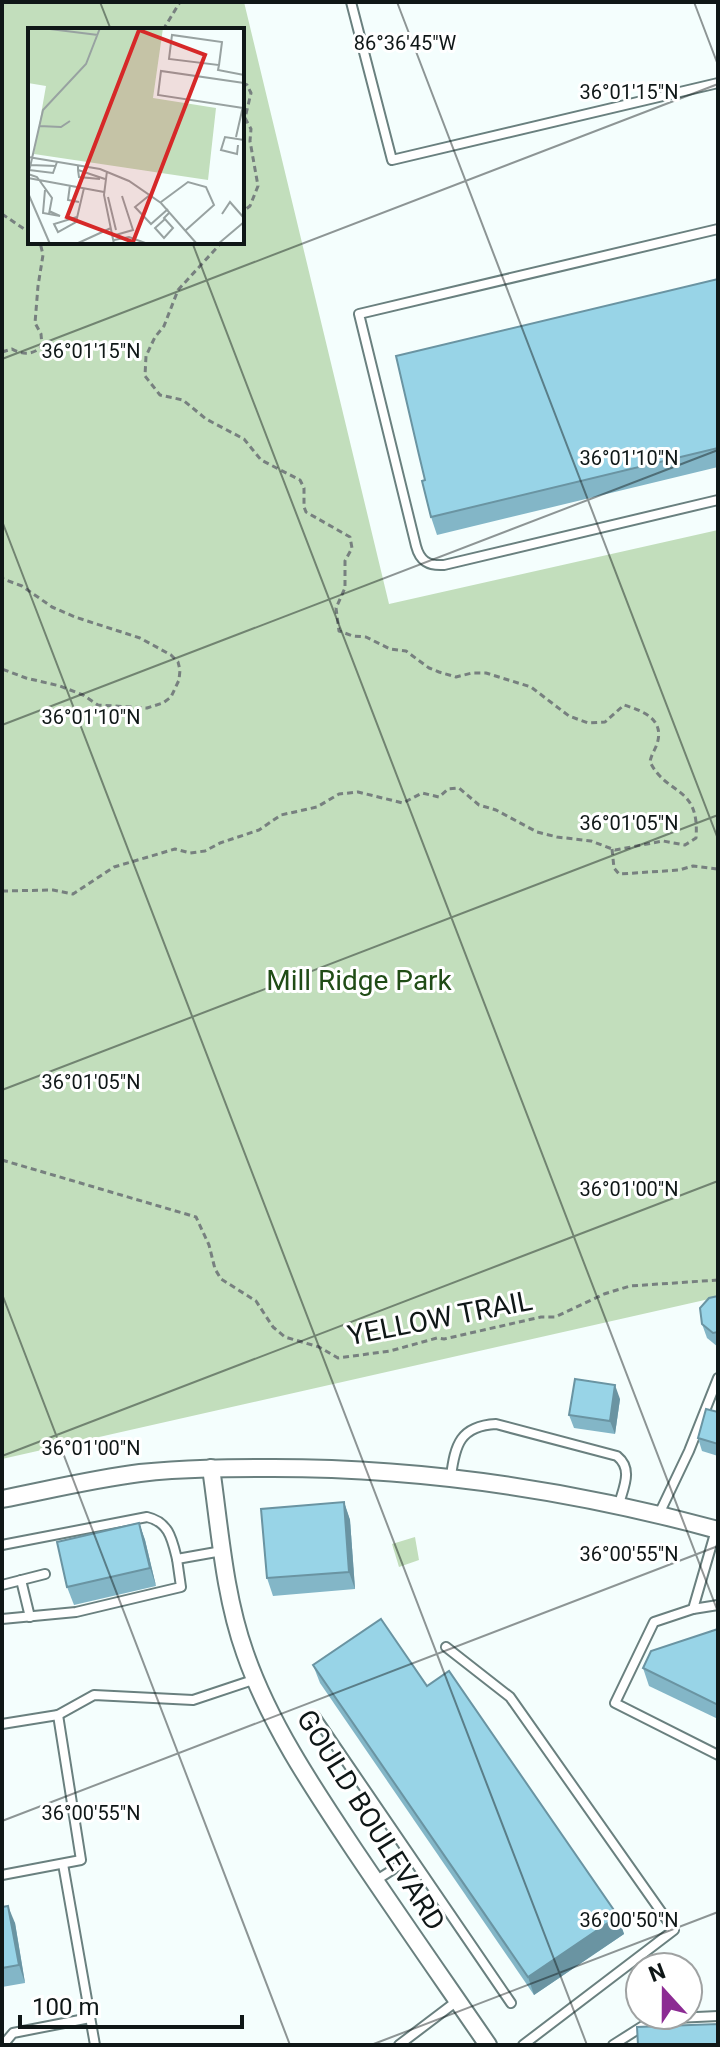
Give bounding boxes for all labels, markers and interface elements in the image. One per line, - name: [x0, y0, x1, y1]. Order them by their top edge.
- inset map: [28, 28, 244, 244]
- text: 86°36'45"W: [354, 31, 457, 55]
- text: 36°01'15"N: [579, 80, 679, 104]
- text: 36°01'15"N: [41, 339, 141, 363]
- text: 36°01'10"N: [579, 446, 679, 470]
- text: 36°01'10"N: [41, 705, 141, 729]
- text: 36°01'05"N: [579, 811, 679, 835]
- park label: Mill Ridge Park: [266, 964, 453, 997]
- text: 36°01'05"N: [41, 1070, 141, 1094]
- text: 36°01'00"N: [579, 1177, 679, 1201]
- street label: YELLOW TRAIL: [345, 1284, 535, 1352]
- text: 36°01'00"N: [41, 1436, 141, 1460]
- text: 36°00'55"N: [579, 1542, 679, 1566]
- street label: GOULD BOULEVARD: [290, 1704, 452, 1936]
- text: 36°00'55"N: [41, 1801, 141, 1825]
- text: 36°00'50"N: [579, 1908, 679, 1932]
- north arrow: [624, 1951, 704, 2031]
- text: N: [645, 1958, 669, 1987]
- scale bar: [20, 1979, 242, 2029]
- text: 100 m: [32, 1993, 99, 2021]

